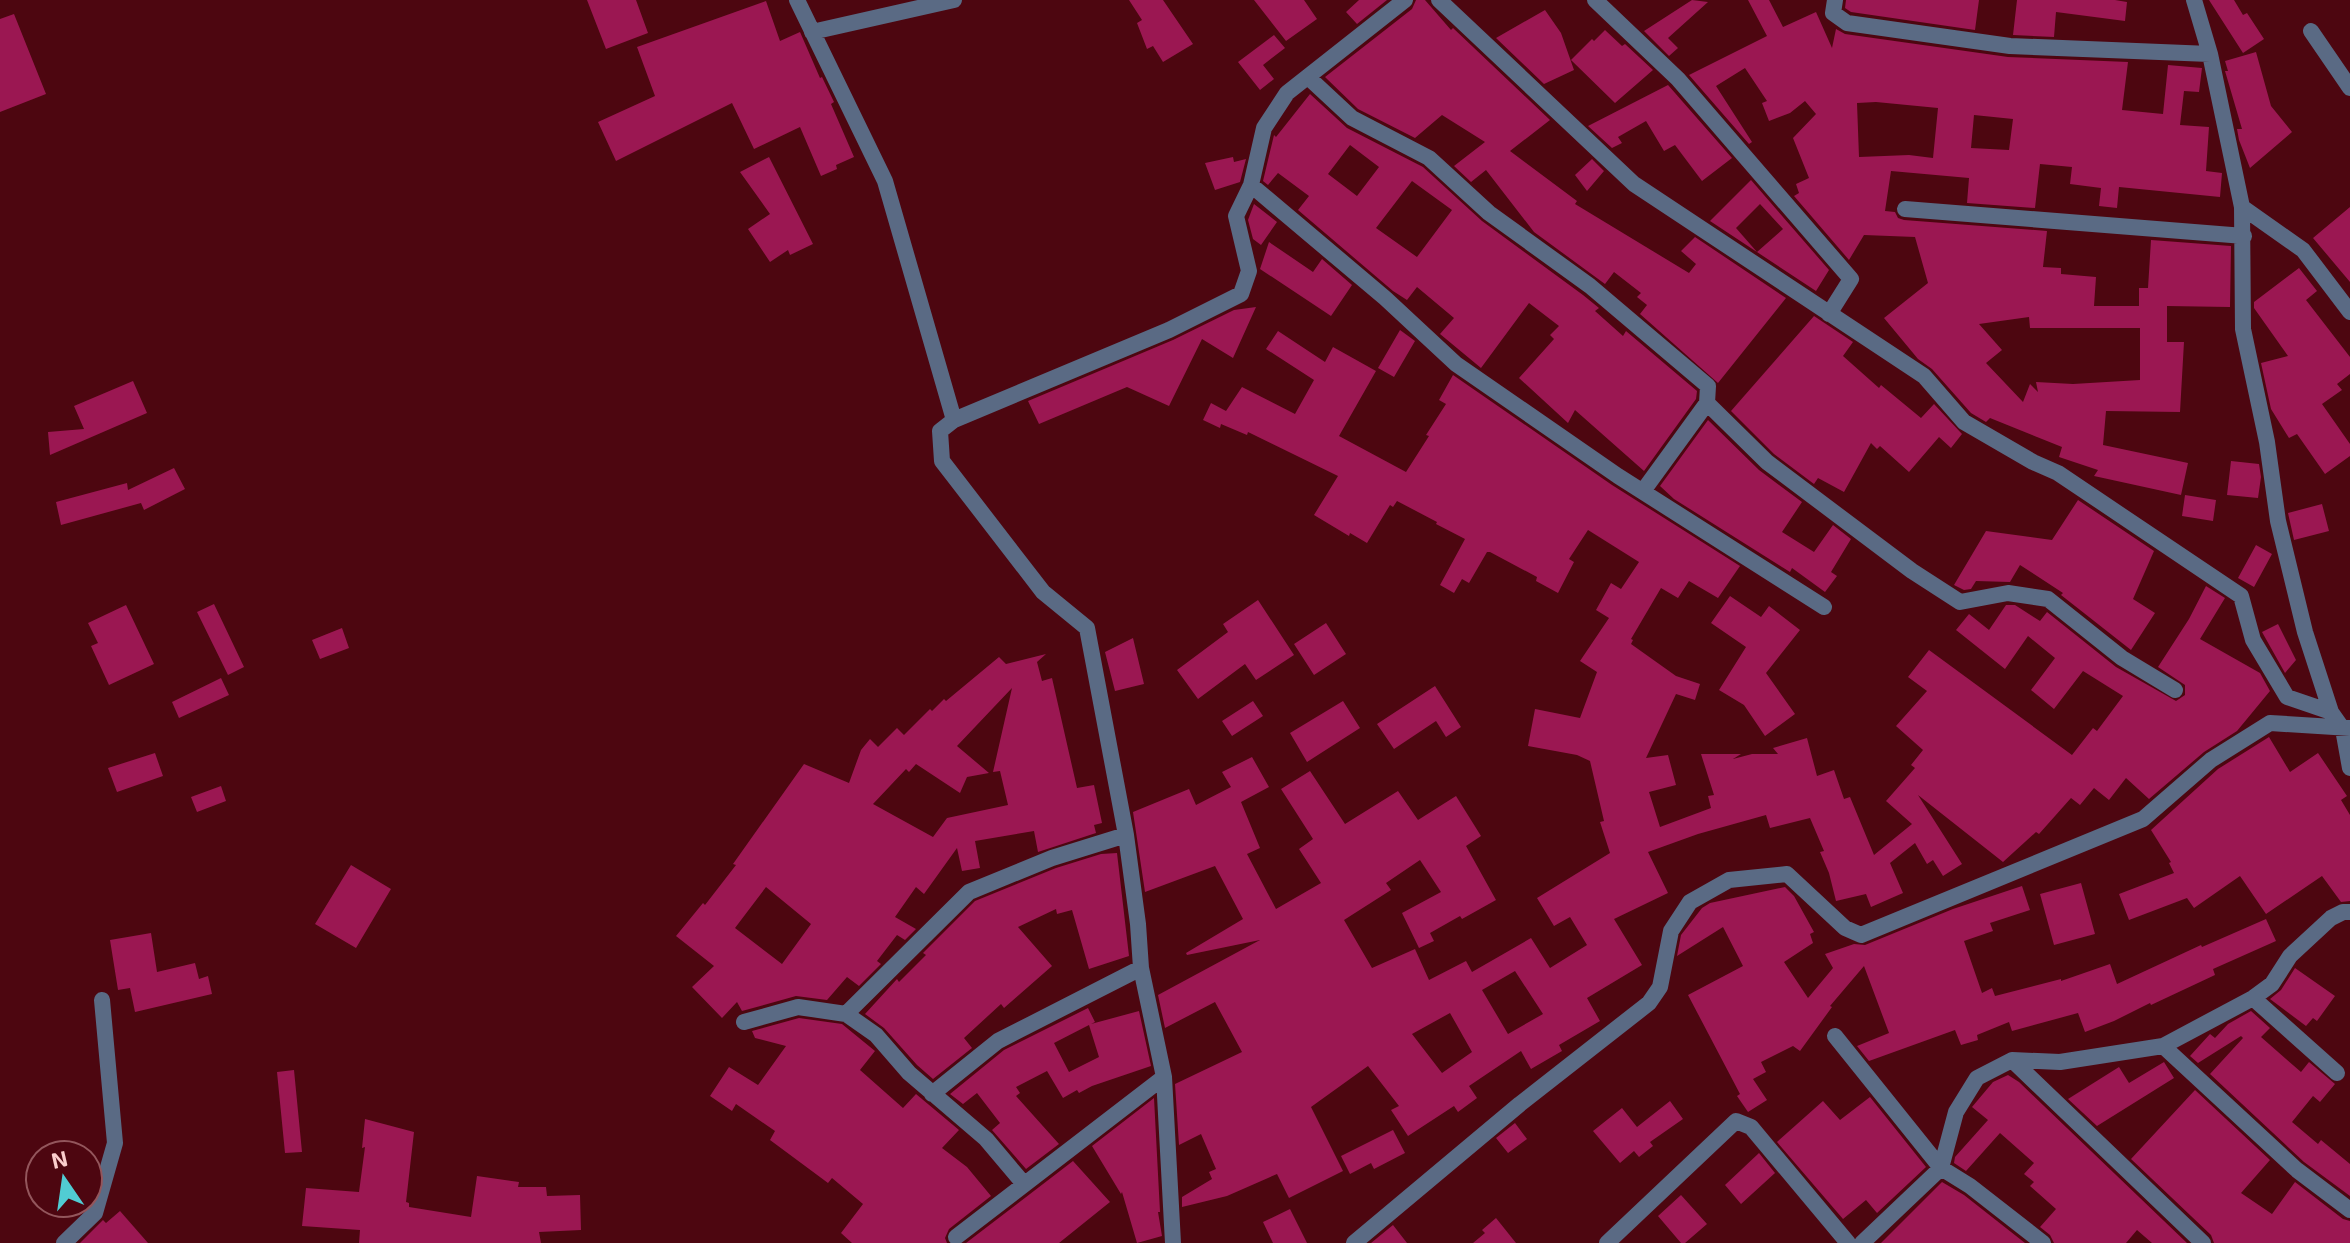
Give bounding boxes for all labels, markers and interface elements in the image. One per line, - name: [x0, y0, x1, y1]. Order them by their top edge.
- north arrow: [24, 1139, 104, 1219]
- text: N: [49, 1144, 70, 1173]

